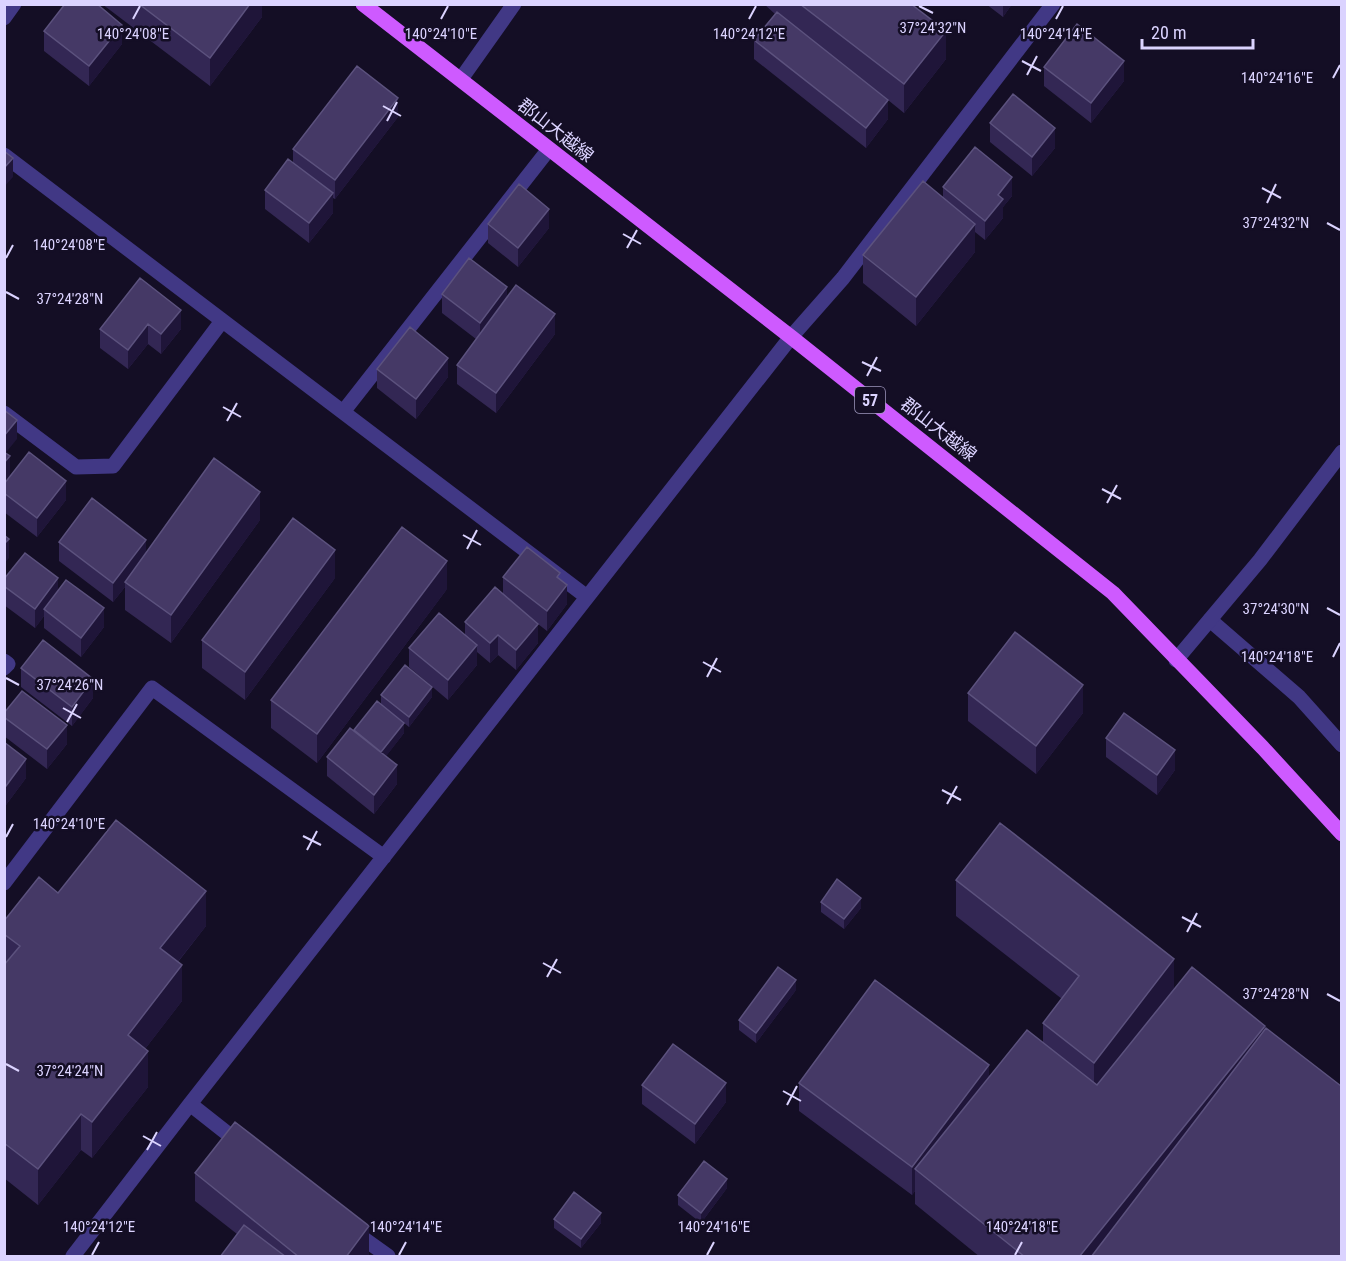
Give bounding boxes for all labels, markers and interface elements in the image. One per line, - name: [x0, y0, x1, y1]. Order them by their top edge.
- scale bar: [1142, 12, 1253, 50]
- text: 37°24'32"N: [900, 19, 966, 37]
- text: 20 m: [1151, 22, 1186, 43]
- text: 140°24'08"E: [97, 25, 169, 43]
- text: 140°24'10"E: [405, 25, 477, 43]
- text: 140°24'12"E: [713, 25, 785, 43]
- text: 140°24'14"E: [1020, 25, 1092, 43]
- text: 140°24'16"E: [1241, 69, 1313, 87]
- street label: 郡山大越線: [514, 94, 598, 166]
- text: 37°24'32"N: [1243, 214, 1309, 232]
- text: 140°24'08"E: [33, 236, 105, 254]
- text: 37°24'28"N: [37, 290, 103, 308]
- road number: 57: [855, 387, 885, 413]
- street label: 郡山大越線: [897, 393, 981, 465]
- text: 37°24'30"N: [1243, 600, 1309, 618]
- text: 140°24'18"E: [1241, 648, 1313, 666]
- text: 37°24'26"N: [37, 676, 103, 694]
- text: 140°24'10"E: [33, 815, 105, 833]
- text: 37°24'28"N: [1243, 985, 1309, 1003]
- text: 37°24'24"N: [37, 1062, 103, 1080]
- text: 140°24'12"E: [63, 1218, 135, 1236]
- text: 140°24'14"E: [370, 1218, 442, 1236]
- text: 140°24'16"E: [678, 1218, 750, 1236]
- text: 140°24'18"E: [986, 1218, 1058, 1236]

